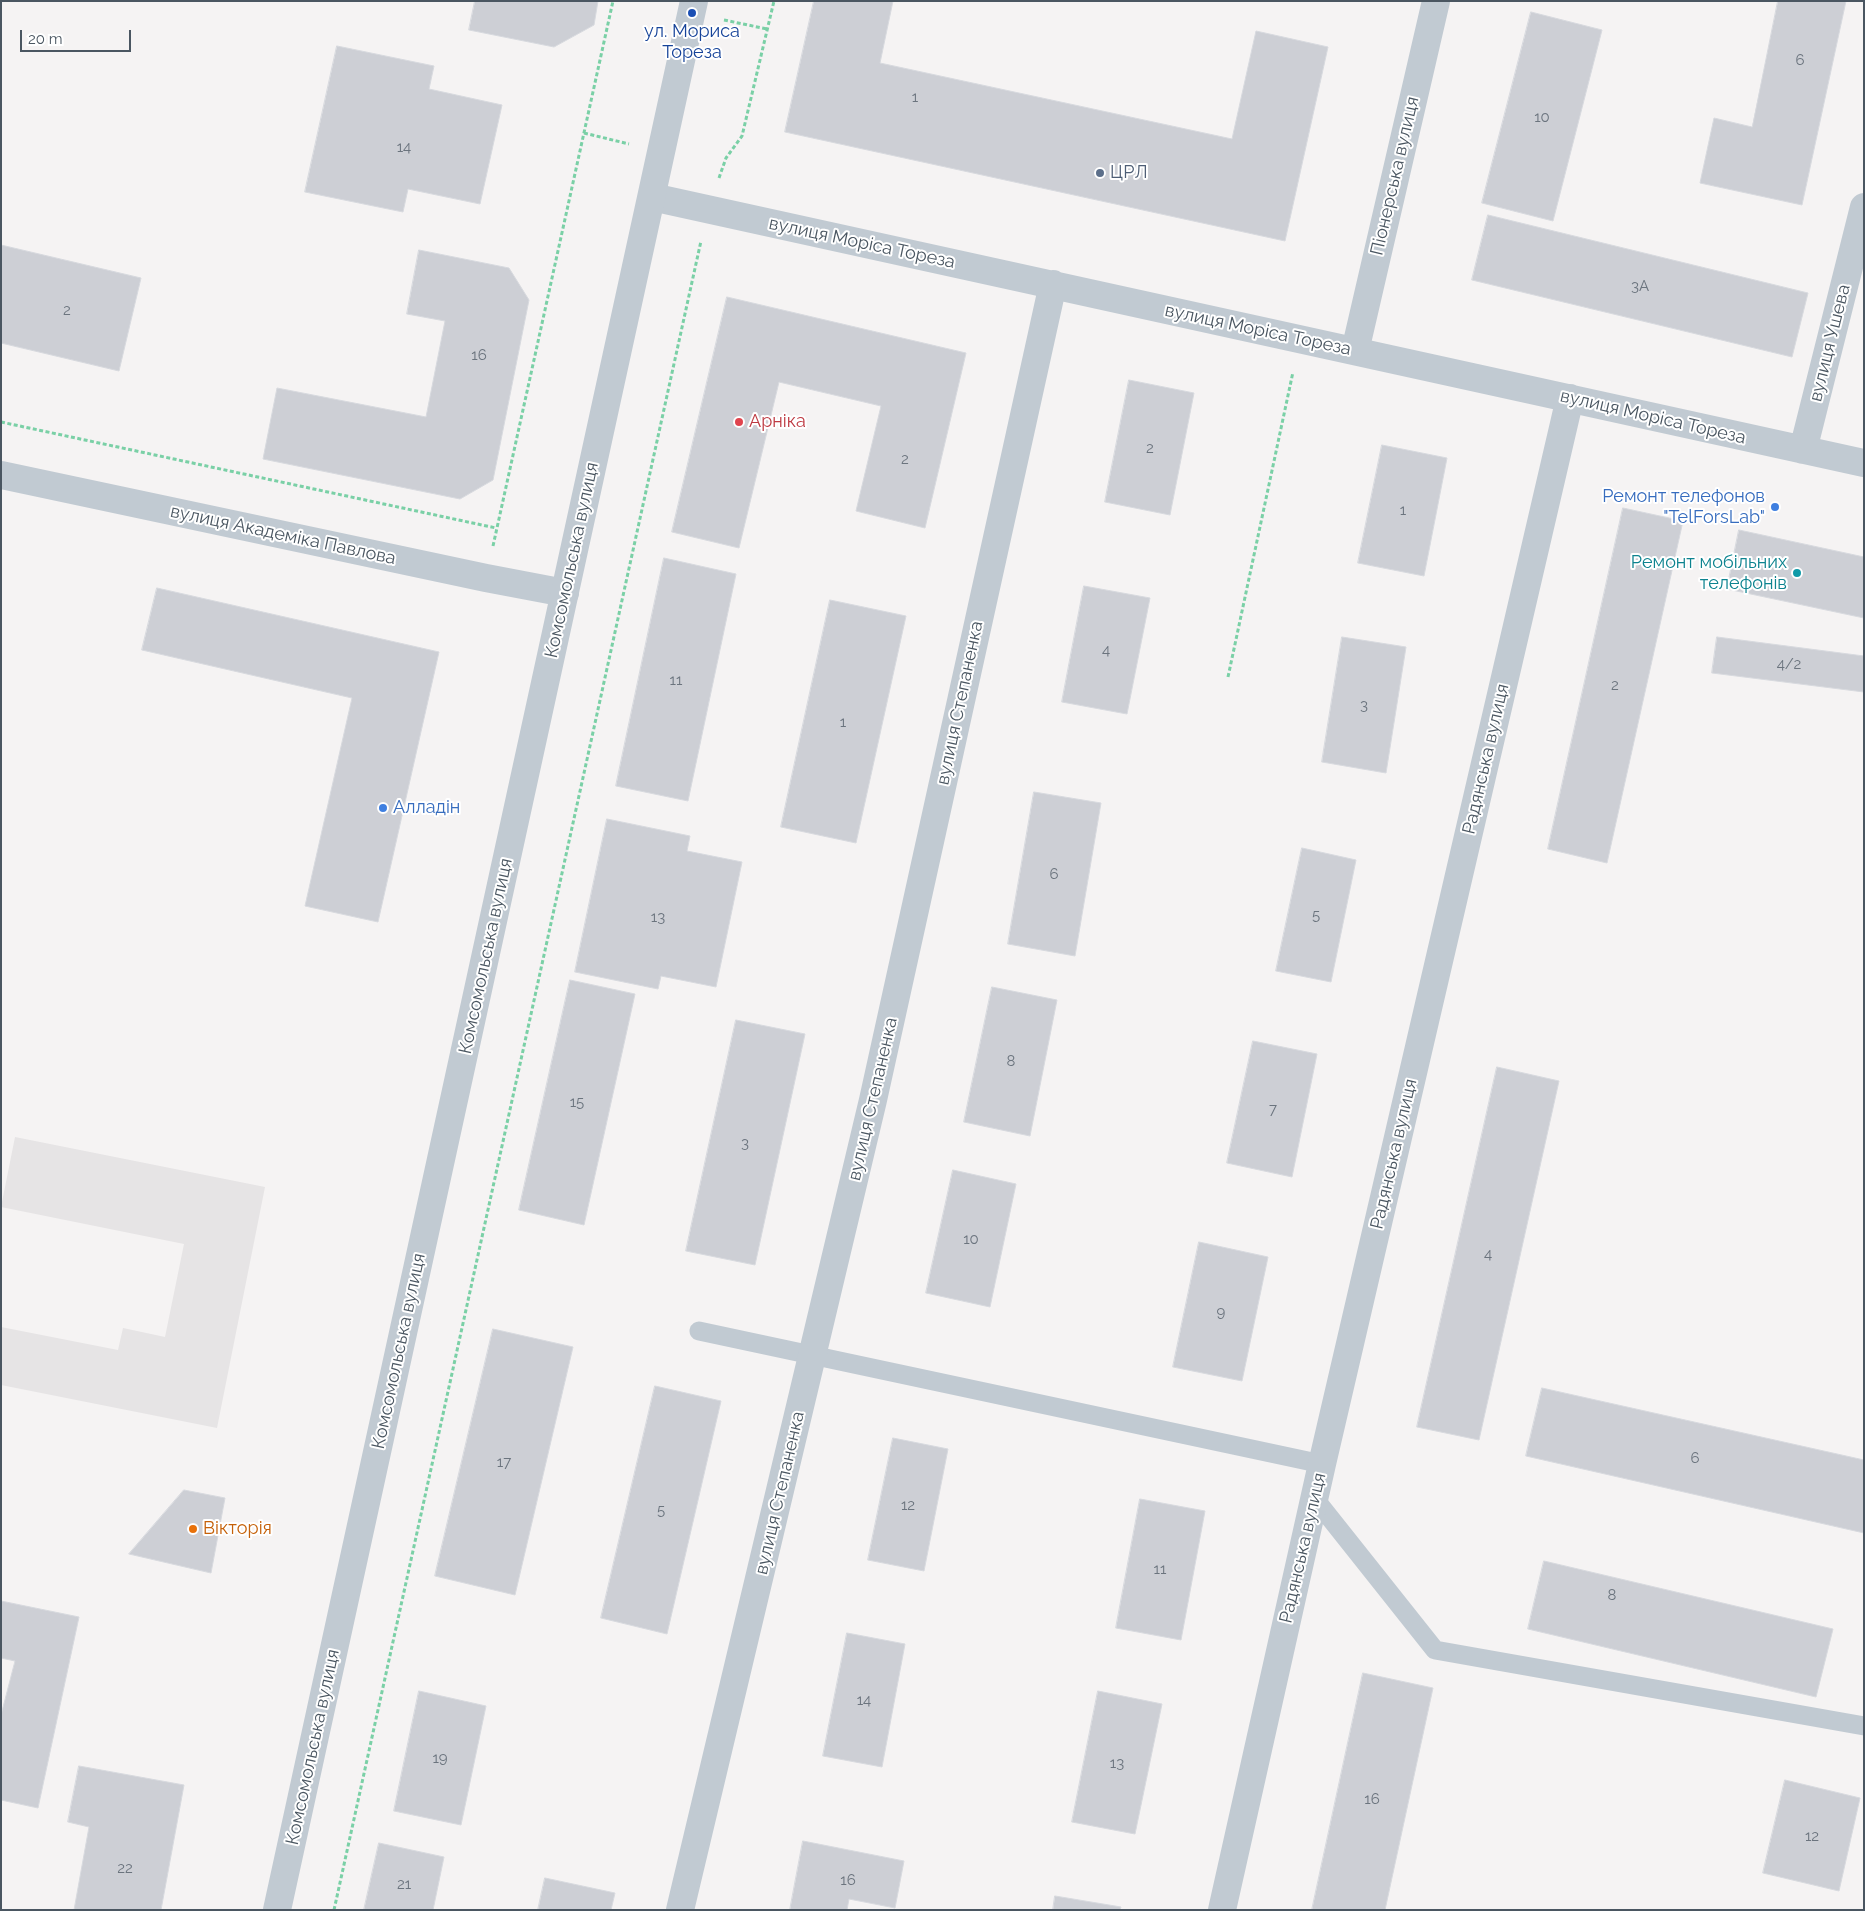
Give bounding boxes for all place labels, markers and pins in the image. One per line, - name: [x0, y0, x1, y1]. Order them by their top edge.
- marker: ул. Мориса Тореза: [686, 7, 698, 19]
- place label: ул. Мориса Тореза: [644, 21, 740, 64]
- place label: ЦРЛ: [1110, 162, 1147, 184]
- marker: ЦРЛ: [1094, 167, 1106, 179]
- place label: Арніка: [749, 411, 806, 433]
- marker: Арніка: [733, 416, 745, 428]
- place label: Ремонт телефонов "TelForsLab": [1602, 486, 1765, 528]
- marker: Ремонт телефонов "TelForsLab": [1769, 501, 1781, 513]
- place label: Ремонт мобільних телефонів: [1631, 552, 1787, 594]
- marker: Ремонт мобільних телефонів: [1791, 567, 1803, 579]
- place label: Алладін: [393, 797, 460, 819]
- marker: Алладін: [377, 802, 389, 814]
- place label: Вікторія: [203, 1518, 272, 1540]
- marker: Вікторія: [187, 1523, 199, 1535]

